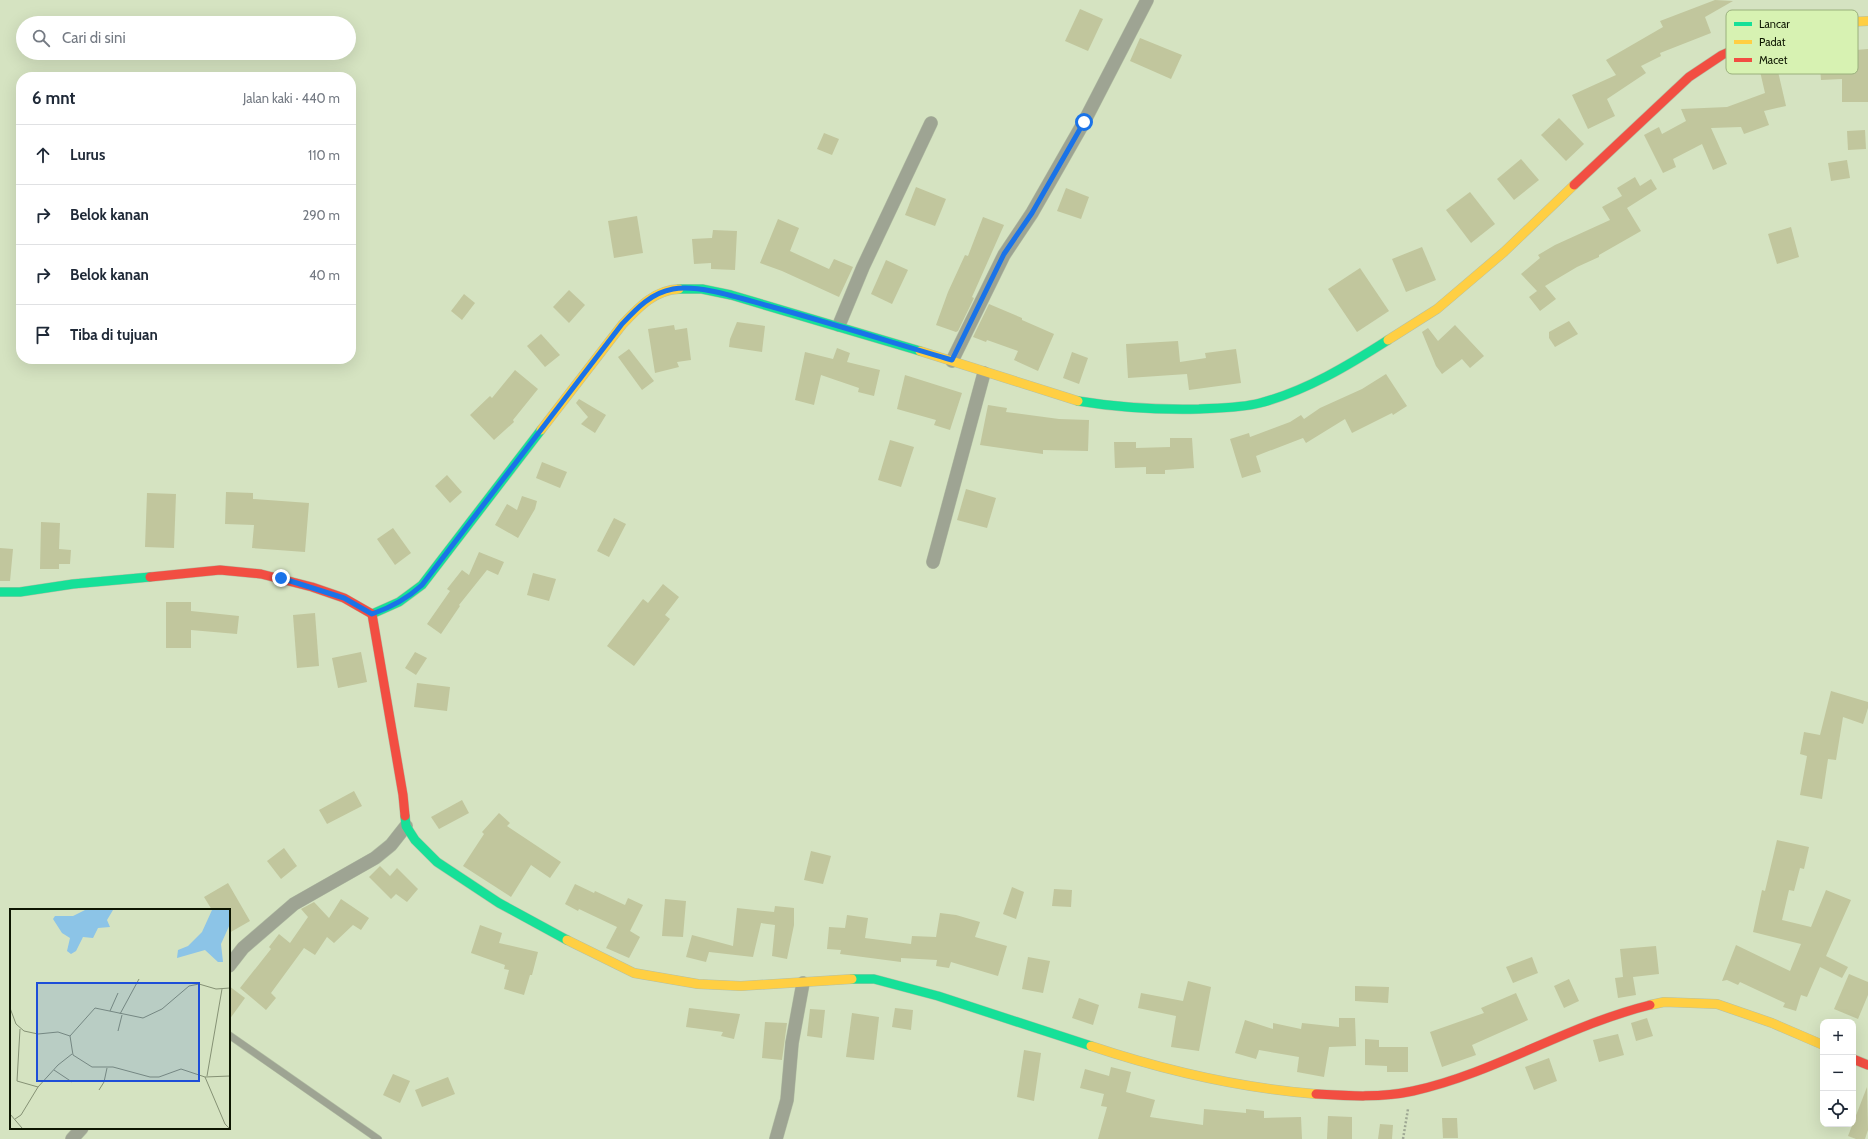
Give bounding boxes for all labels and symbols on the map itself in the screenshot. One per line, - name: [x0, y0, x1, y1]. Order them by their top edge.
- legend: [1726, 10, 1858, 74]
- text: Lancar: [1759, 17, 1790, 31]
- text: Padat: [1759, 35, 1786, 49]
- text: Macet: [1759, 53, 1788, 67]
- route start: [1075, 113, 1093, 131]
- route end: [272, 569, 290, 587]
- inset map: [10, 909, 230, 1129]

